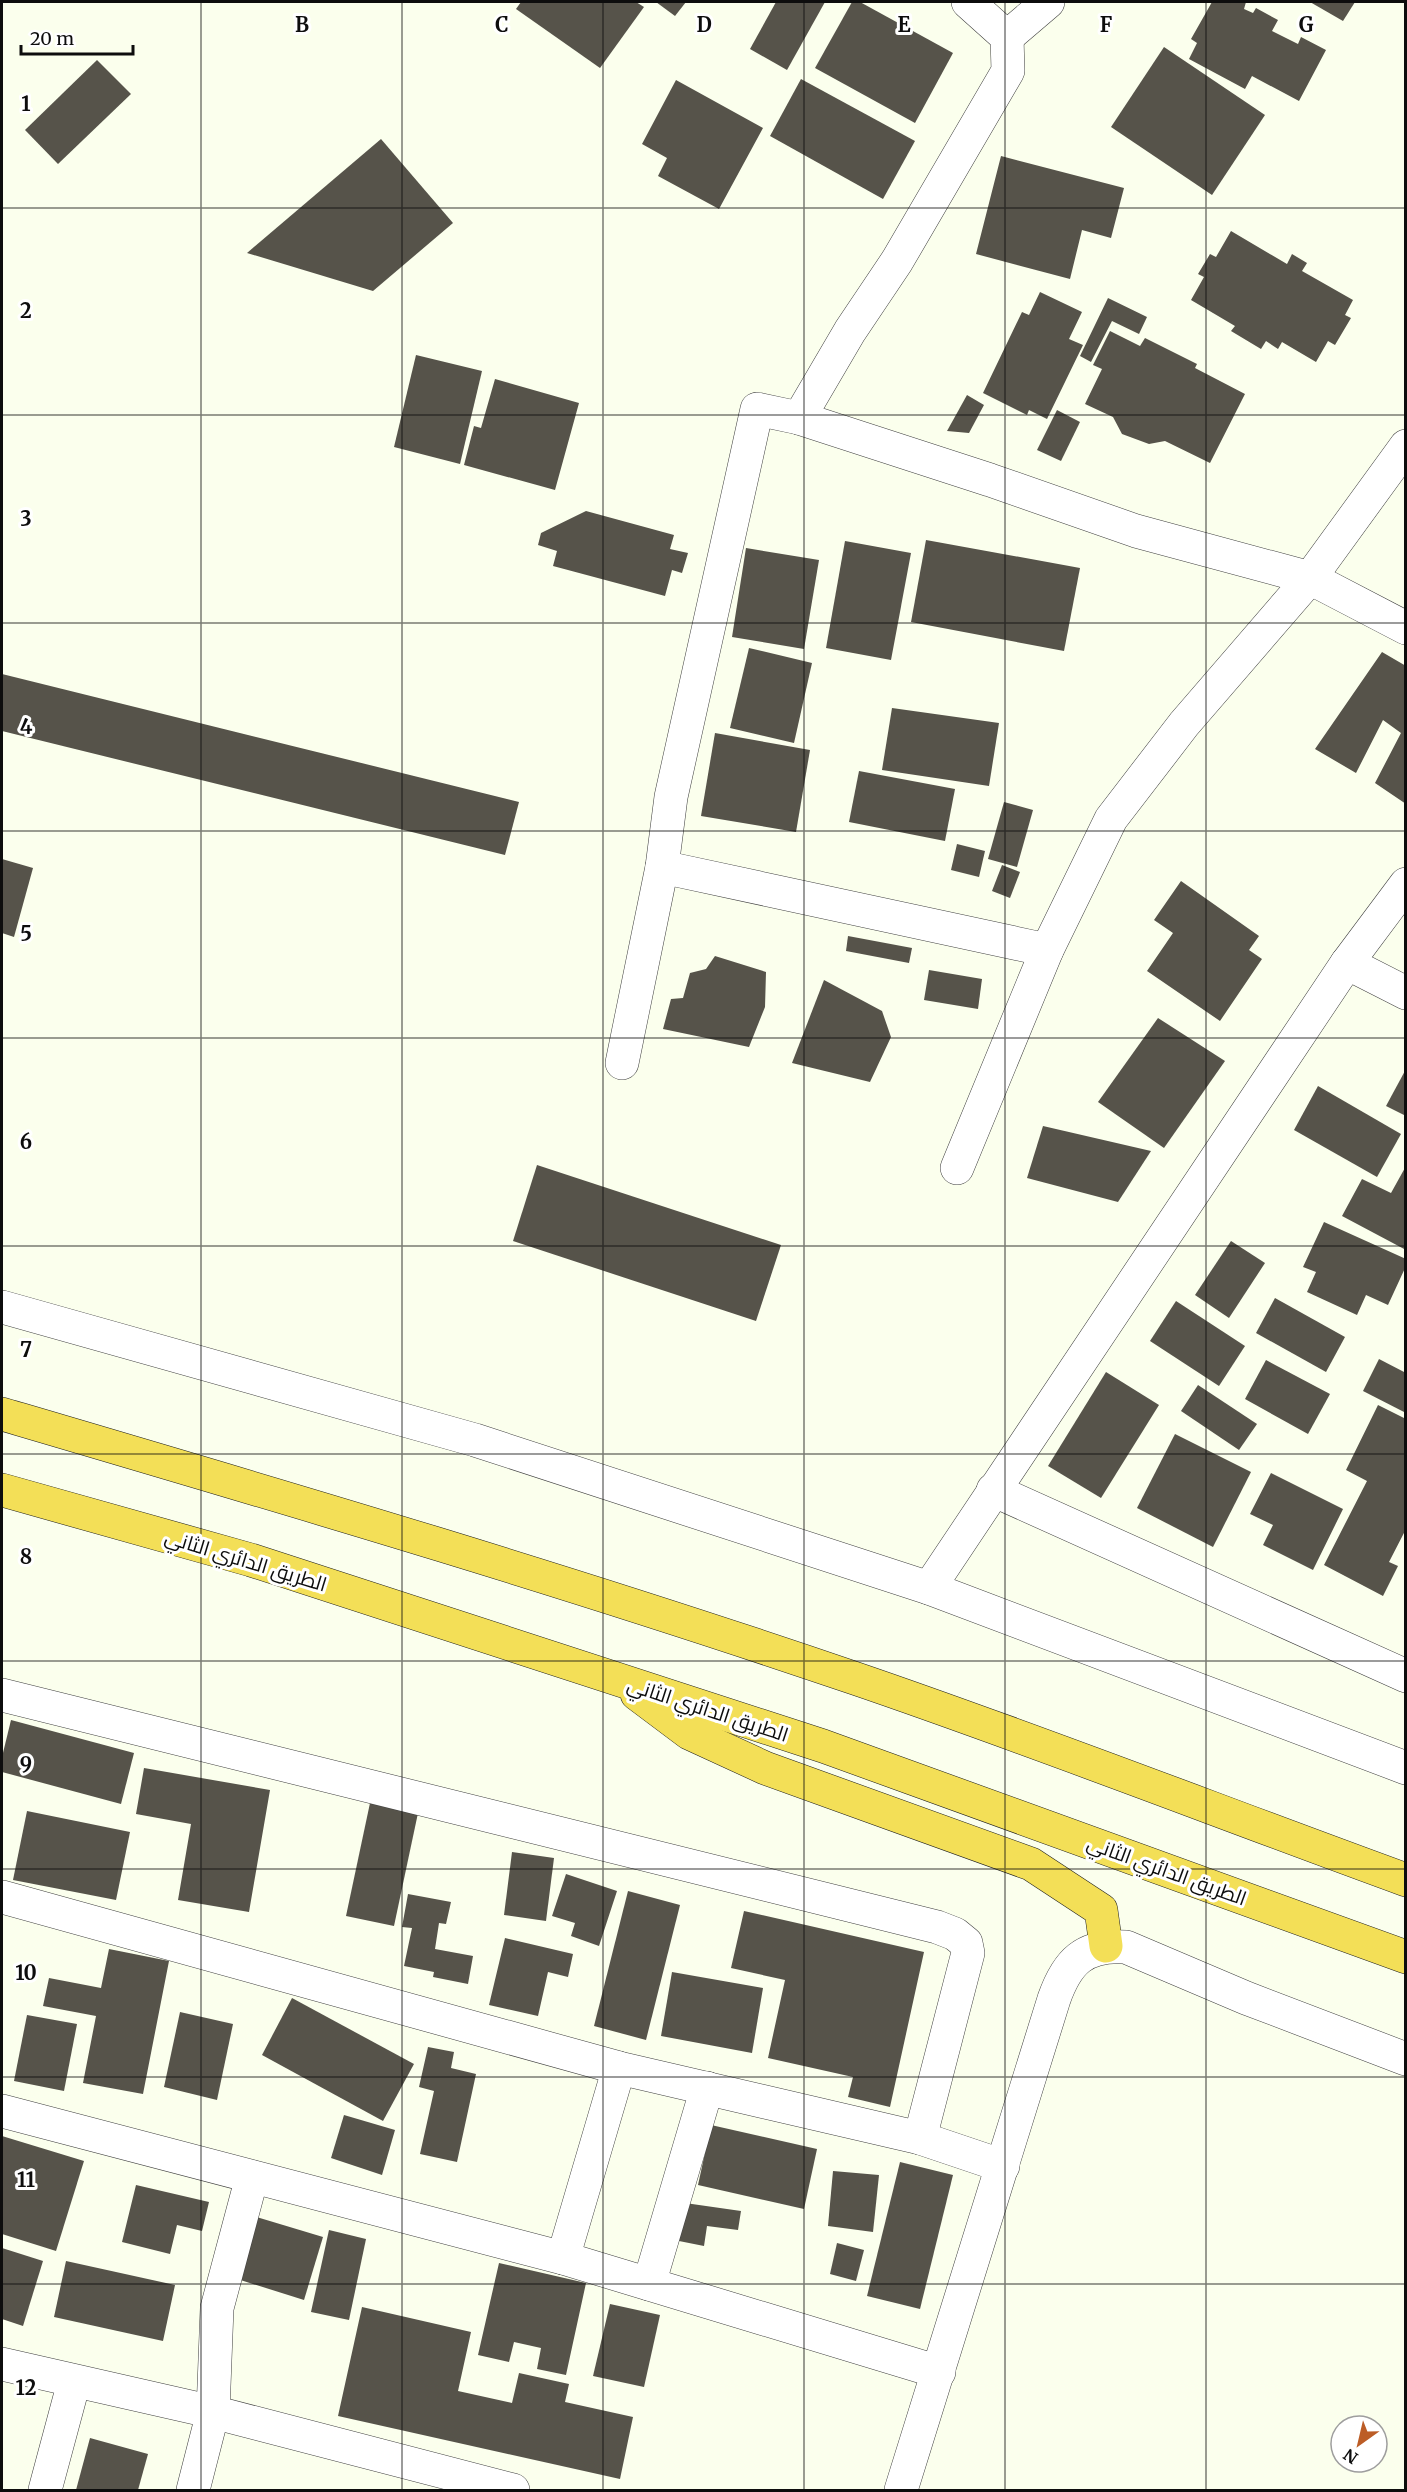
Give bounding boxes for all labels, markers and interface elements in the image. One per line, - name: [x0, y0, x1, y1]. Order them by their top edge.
- text: B: [295, 12, 309, 37]
- text: C: [495, 12, 509, 37]
- text: D: [696, 12, 712, 37]
- text: E: [897, 12, 911, 37]
- text: F: [1100, 12, 1113, 37]
- text: G: [1299, 12, 1314, 37]
- scale bar: [21, 18, 134, 56]
- text: 20 m: [30, 27, 74, 50]
- text: 1: [21, 91, 31, 116]
- text: 2: [20, 298, 32, 323]
- text: 3: [20, 506, 32, 531]
- text: 4: [20, 714, 33, 739]
- text: 5: [20, 921, 32, 946]
- text: 6: [20, 1129, 32, 1154]
- text: 7: [20, 1337, 32, 1362]
- street label: الطريق الدائري الثاني: [161, 1523, 330, 1600]
- text: 8: [20, 1544, 32, 1569]
- street label: الطريق الدائري الثاني: [623, 1671, 792, 1751]
- text: 9: [20, 1752, 32, 1777]
- street label: الطريق الدائري الثاني: [1082, 1830, 1250, 1914]
- text: 10: [15, 1960, 37, 1985]
- text: 11: [17, 2167, 35, 2192]
- text: 12: [16, 2375, 37, 2400]
- north arrow: [1329, 2414, 1389, 2474]
- text: N: [1339, 2444, 1361, 2468]

